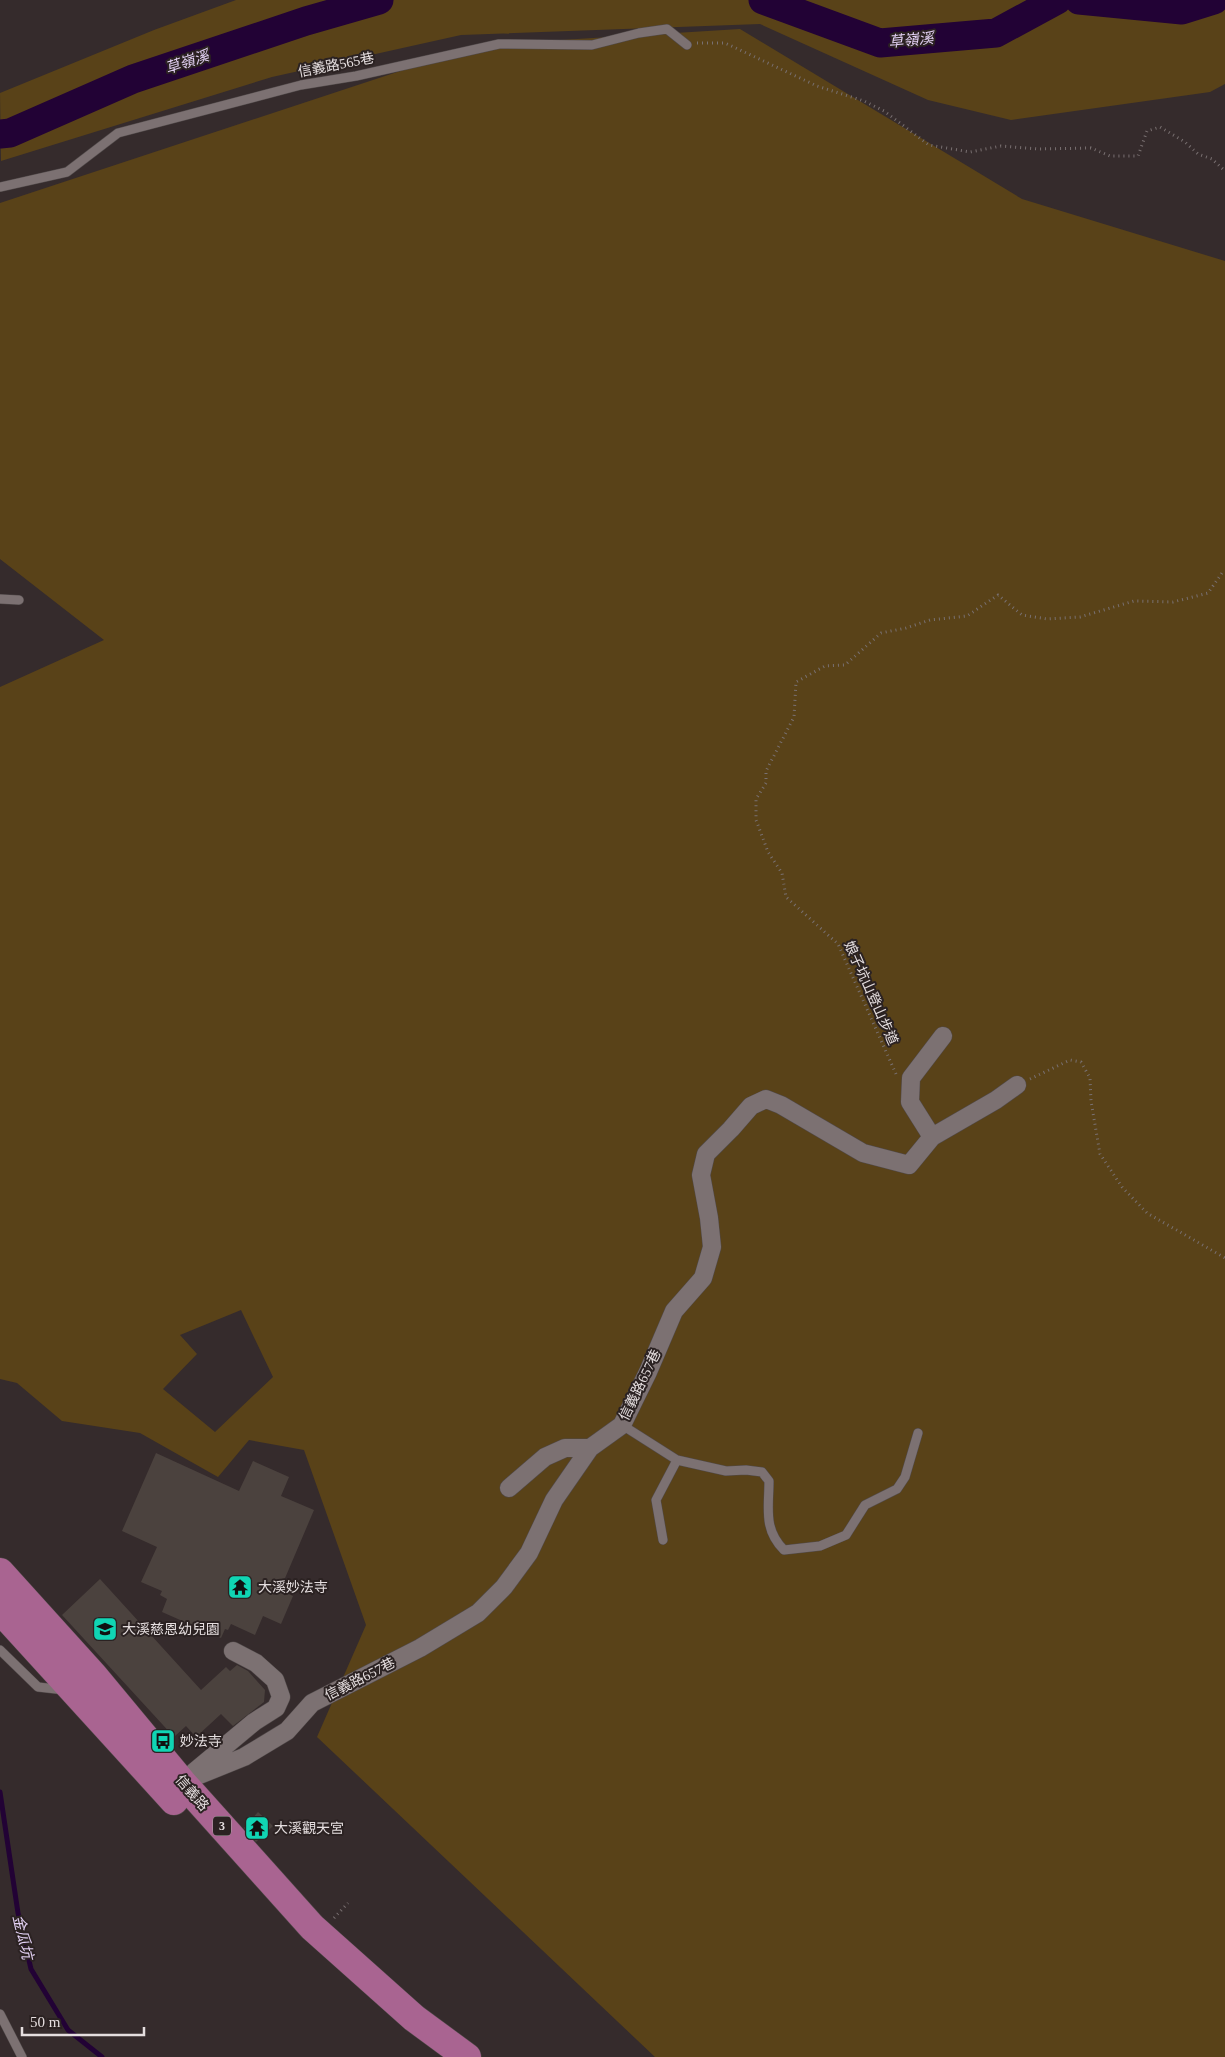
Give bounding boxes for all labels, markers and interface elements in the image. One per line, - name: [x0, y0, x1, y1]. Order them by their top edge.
- water label: 草嶺溪: [888, 30, 936, 50]
- water label: 草嶺溪: [163, 47, 213, 77]
- street label: 信義路565巷: [297, 50, 375, 80]
- street label: 娘子坑山登山步道: [841, 938, 902, 1047]
- street label: 信義路657巷: [616, 1347, 664, 1423]
- temple icon: 大溪妙法寺: [227, 1574, 253, 1600]
- place label: 大溪妙法寺: [258, 1580, 328, 1595]
- school or university icon: 大溪慈恩幼兒園: [92, 1616, 118, 1642]
- place label: 大溪慈恩幼兒園: [122, 1622, 220, 1637]
- street label: 信義路657巷: [322, 1655, 398, 1703]
- bus stop icon: 妙法寺: [150, 1728, 176, 1754]
- place label: 妙法寺: [180, 1734, 222, 1749]
- street label: 信義路: [173, 1772, 211, 1814]
- temple icon: 大溪觀天宮: [244, 1815, 270, 1841]
- road number: 3: [213, 1816, 231, 1835]
- place label: 大溪觀天宮: [274, 1821, 344, 1836]
- water label: 金瓜坑: [10, 1913, 36, 1963]
- scale bar: [22, 2004, 145, 2036]
- text: 50 m: [30, 2014, 61, 2030]

